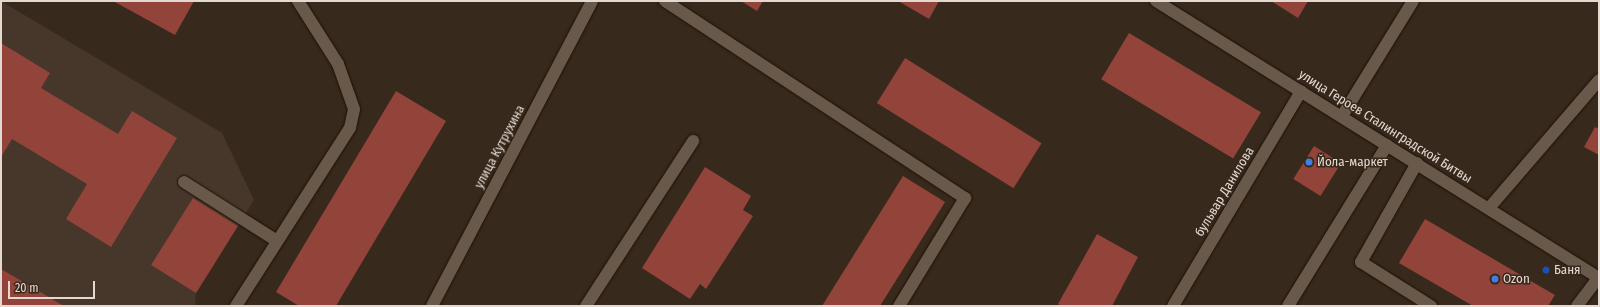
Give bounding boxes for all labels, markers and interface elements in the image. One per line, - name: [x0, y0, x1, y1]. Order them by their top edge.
- street label: улица Героев Сталинградской Битвы: [1295, 67, 1475, 187]
- street label: улица Кутрухина: [471, 103, 529, 191]
- street label: бульвар Данилова: [1192, 144, 1258, 240]
- place label: Йола-маркет: [1317, 154, 1388, 170]
- marker: Йола-маркет: [1304, 157, 1314, 167]
- place label: Баня: [1554, 262, 1581, 278]
- marker: Баня: [1541, 265, 1551, 275]
- place label: Ozon: [1503, 271, 1530, 287]
- scale bar: [10, 273, 97, 299]
- marker: Ozon: [1490, 274, 1500, 284]
- text: 20 m: [15, 281, 39, 295]

